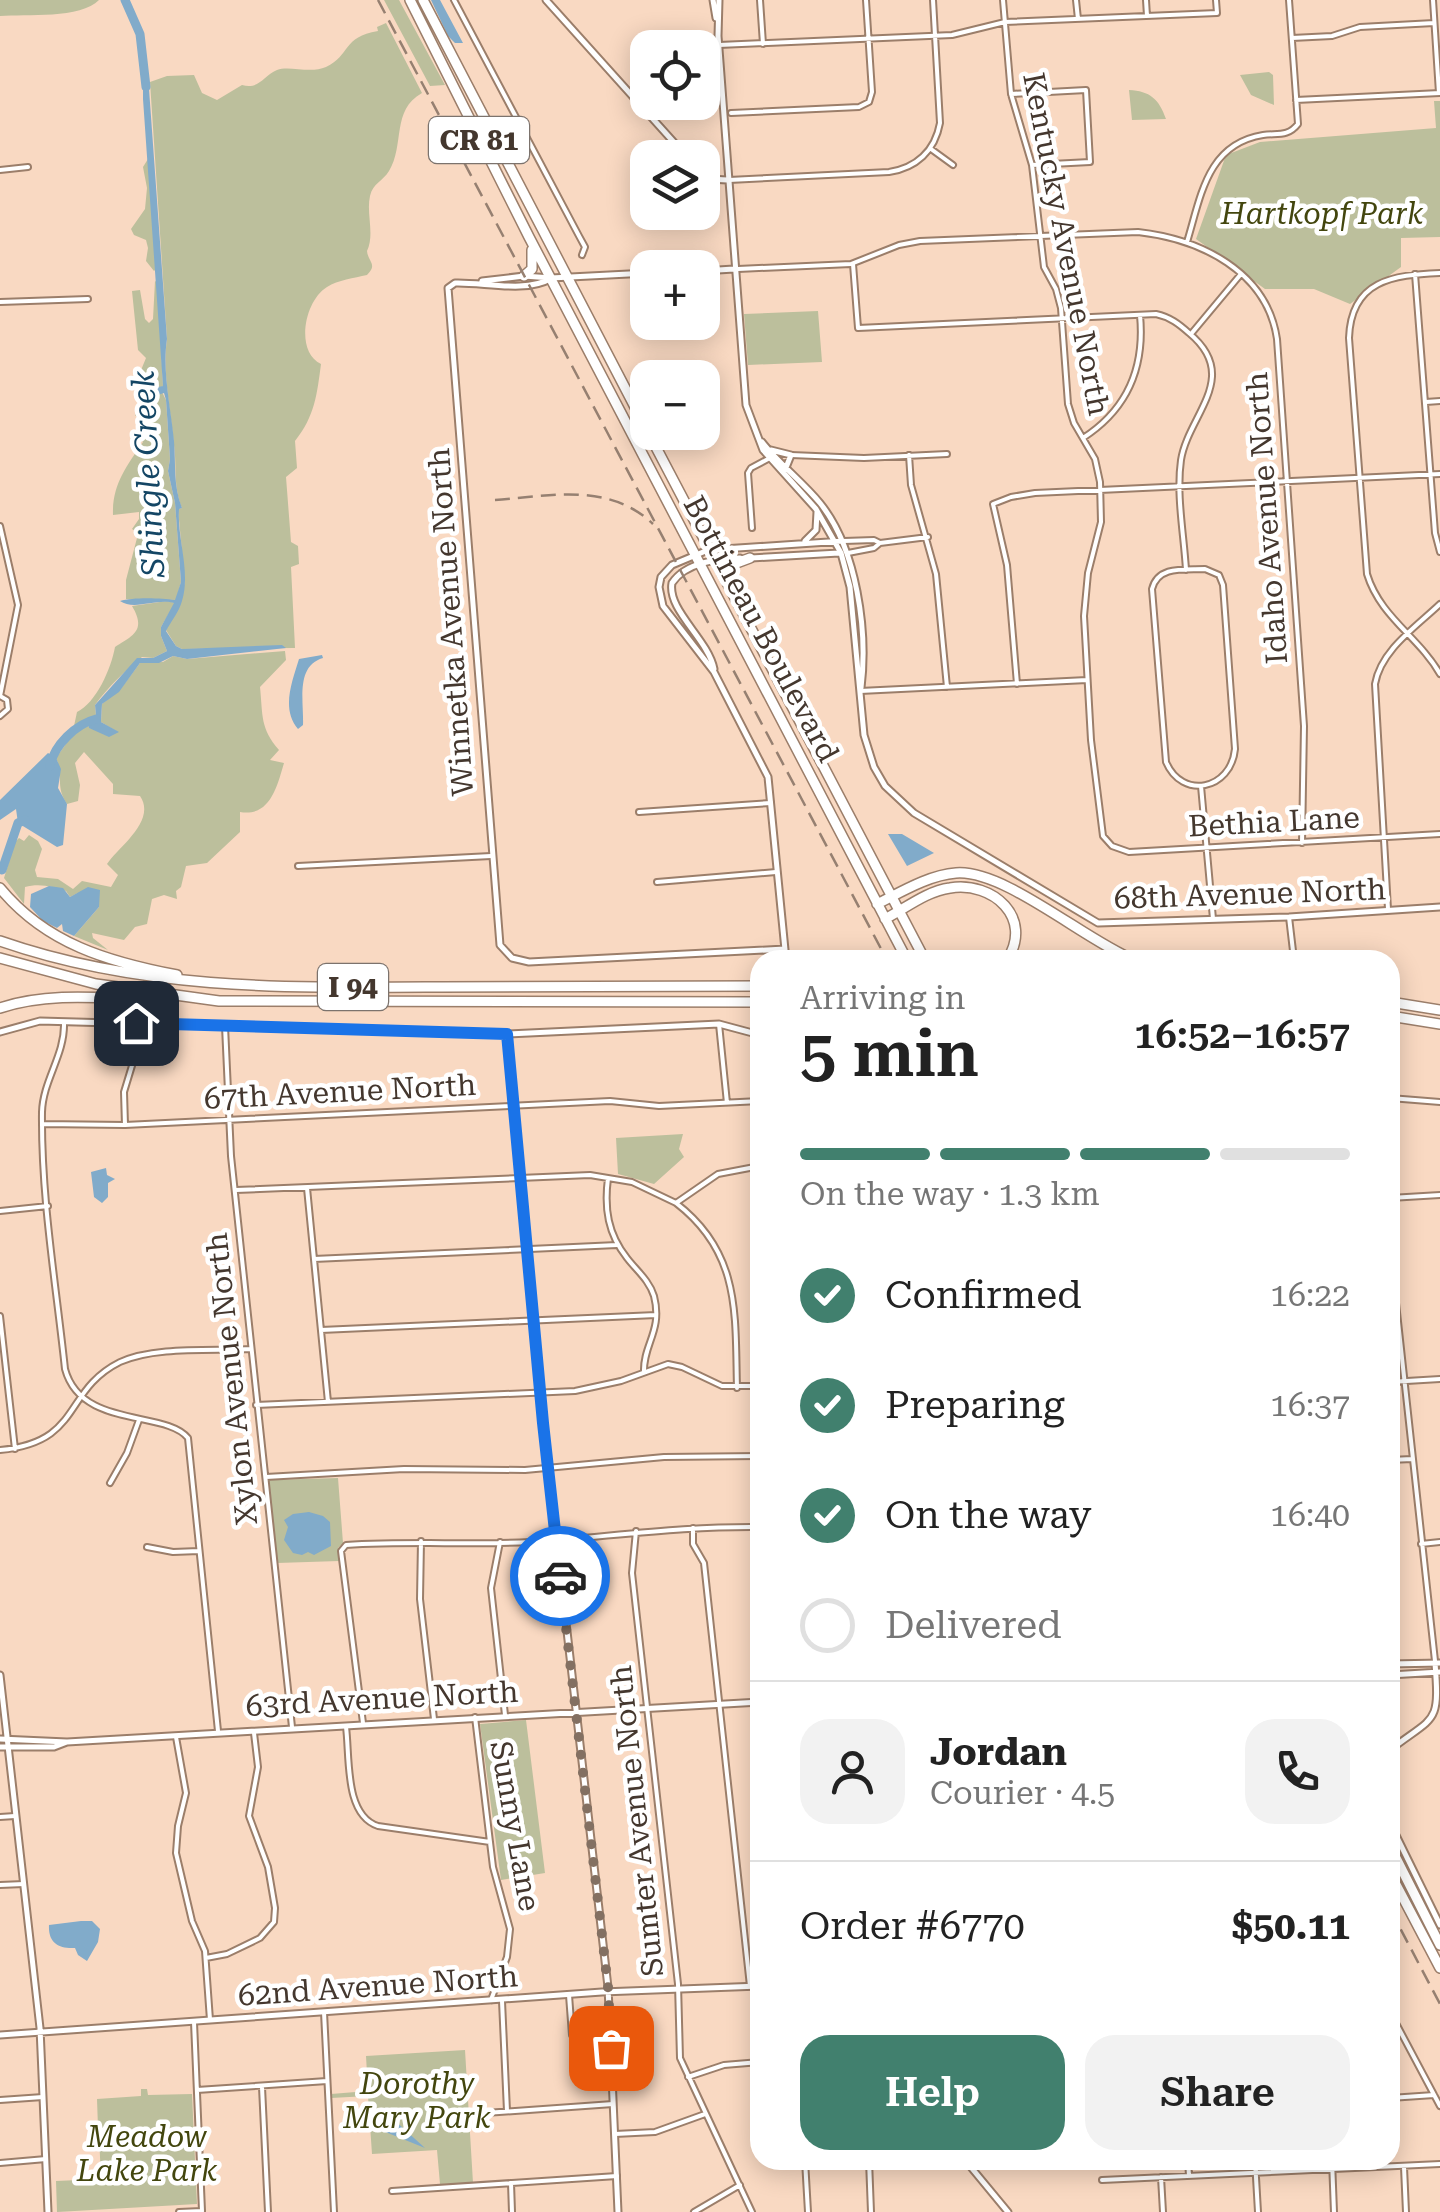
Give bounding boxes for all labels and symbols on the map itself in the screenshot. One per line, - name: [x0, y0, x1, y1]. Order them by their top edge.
- street label: Kentucky Avenue North: [1016, 70, 1117, 418]
- road number: CR 81: [429, 117, 529, 163]
- park label: Hartkopf Park: [1220, 196, 1424, 231]
- water label: Shingle Creek: [124, 369, 172, 579]
- street label: Idaho Avenue North: [1239, 371, 1294, 665]
- street label: Winnetka Avenue North: [421, 447, 480, 797]
- street label: Bottineau Boulevard: [676, 490, 846, 768]
- street label: Bethia Lane: [1187, 800, 1361, 843]
- street label: 68th Avenue North: [1113, 871, 1387, 916]
- road number: I 94: [318, 964, 388, 1010]
- pin: [94, 981, 179, 1066]
- street label: 67th Avenue North: [203, 1067, 477, 1116]
- street label: Xylon Avenue North: [199, 1231, 264, 1527]
- courier: [510, 1526, 610, 1626]
- street label: Sumter Avenue North: [603, 1664, 670, 1978]
- street label: 63rd Avenue North: [245, 1674, 519, 1723]
- street label: Sunny Lane: [483, 1738, 548, 1914]
- street label: 62nd Avenue North: [237, 1958, 519, 2013]
- pin: [569, 2006, 654, 2091]
- park label: Dorothy Mary Park: [342, 2066, 491, 2135]
- park label: Meadow Lake Park: [76, 2119, 218, 2188]

